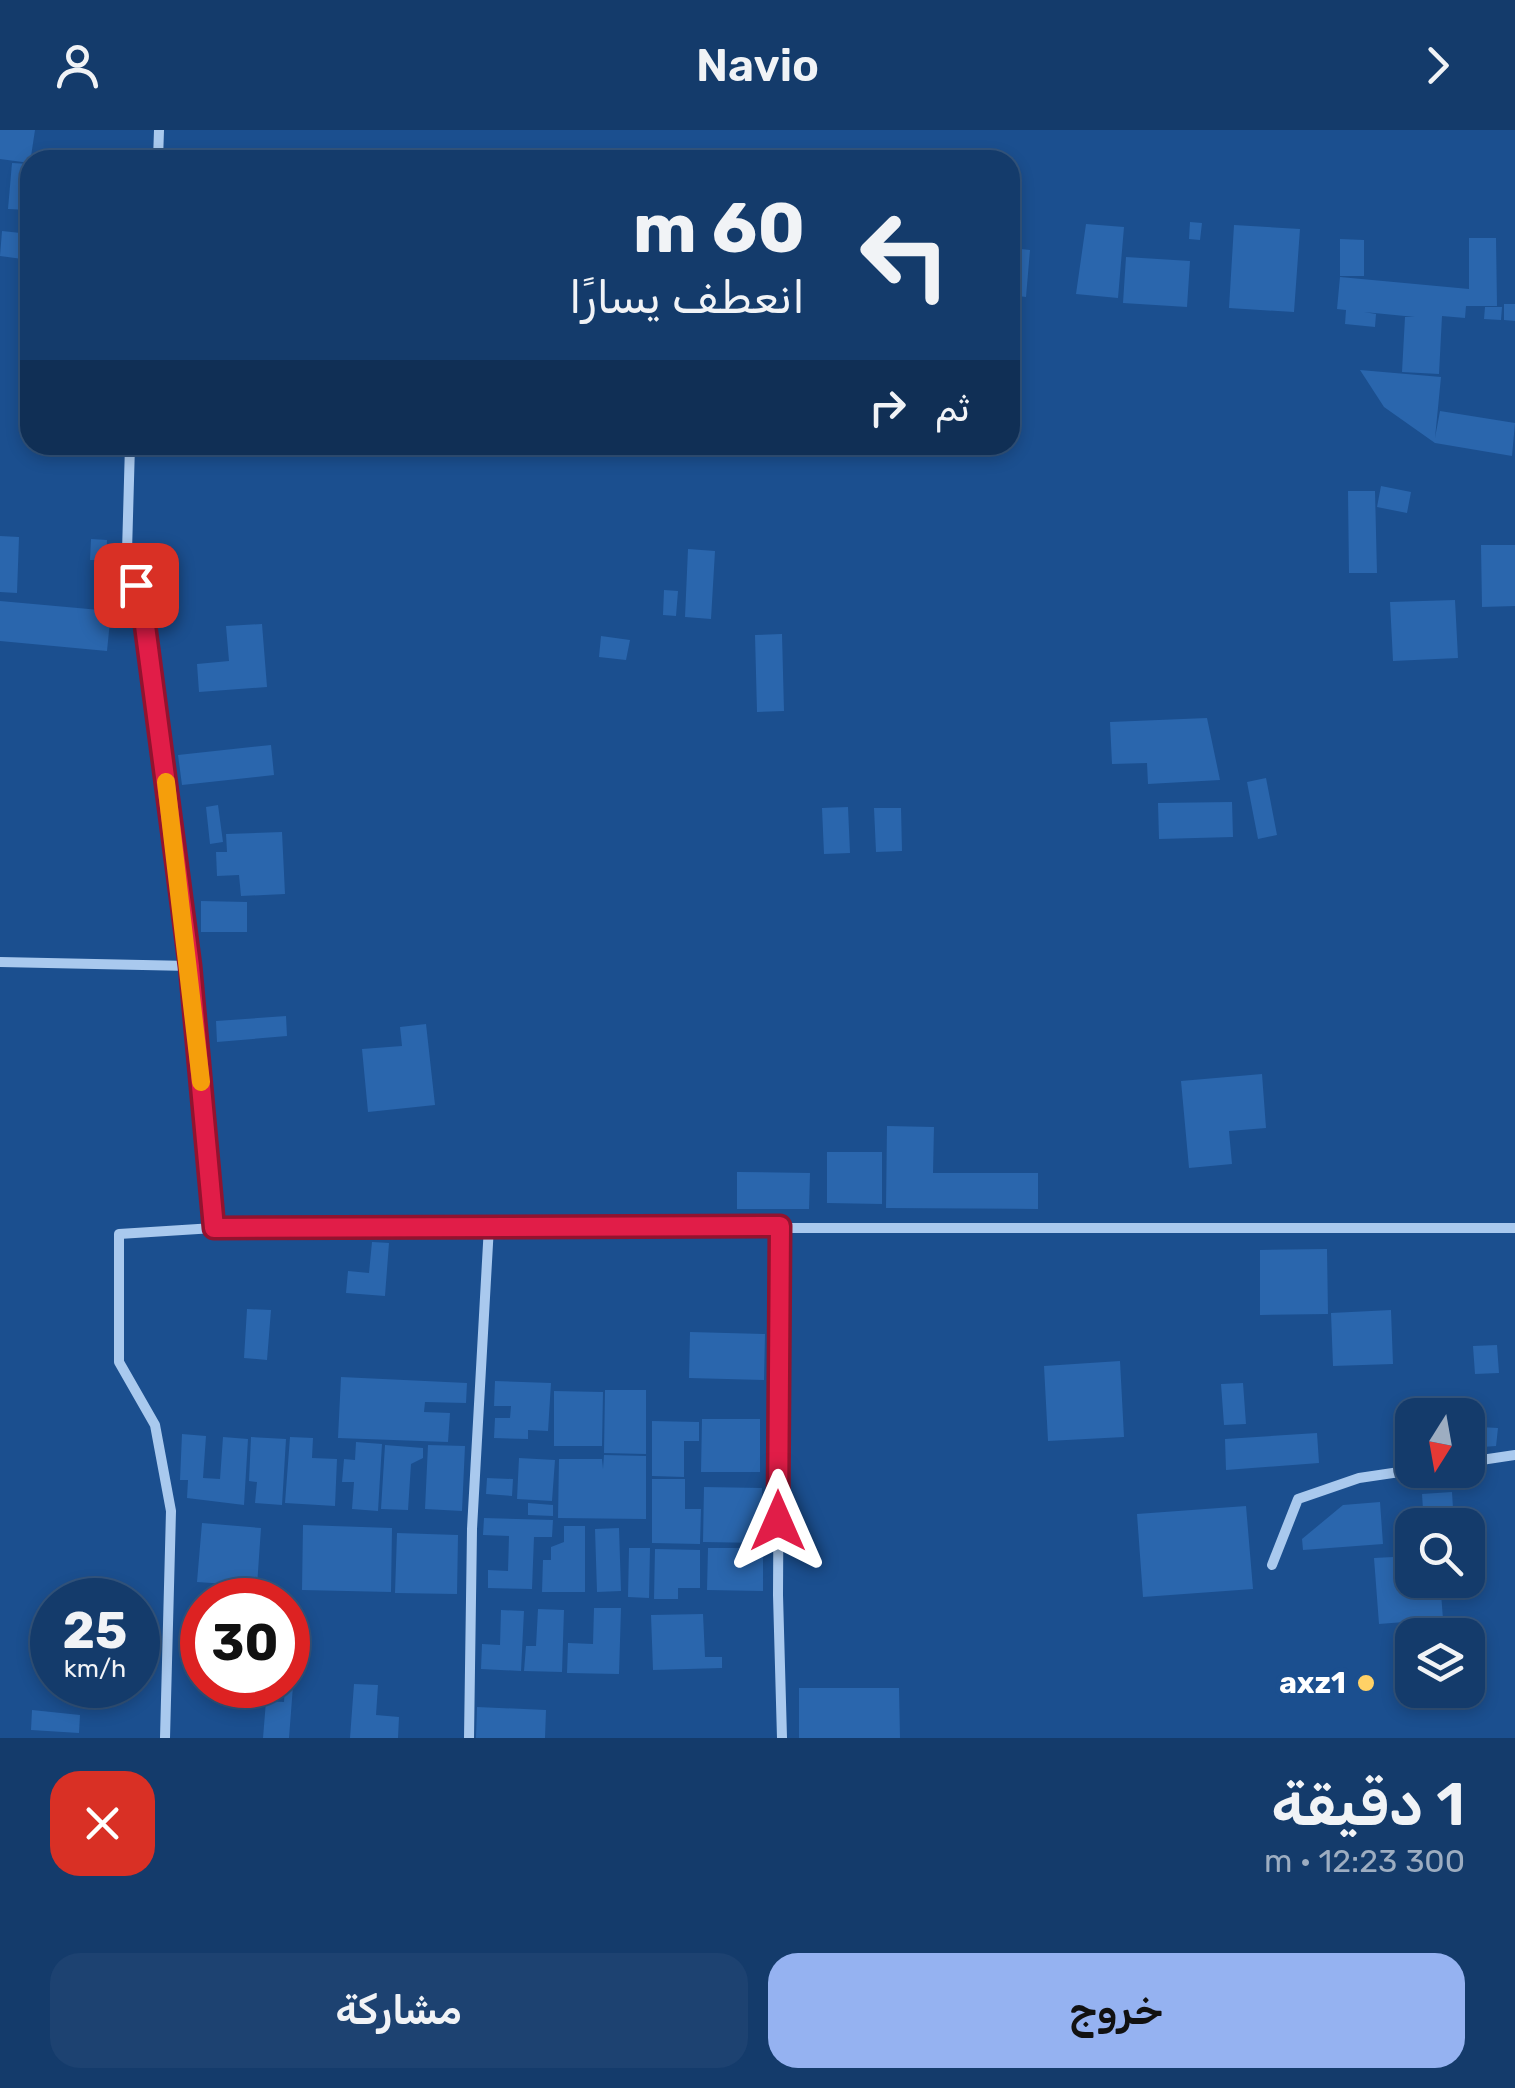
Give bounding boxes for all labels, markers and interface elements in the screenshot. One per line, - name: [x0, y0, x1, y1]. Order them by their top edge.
- icon: person: [50, 38, 105, 93]
- icon: forward: [1410, 38, 1465, 93]
- text: Navio: [696, 39, 819, 92]
- text: 60 m: [633, 187, 805, 270]
- icon: left: [840, 190, 970, 320]
- text: انعطف يسارًا: [569, 271, 805, 324]
- icon: right: [860, 380, 915, 435]
- text: ثم: [935, 385, 970, 431]
- pin: [94, 543, 179, 628]
- icon: arrive: [109, 558, 164, 613]
- north arrow: [1395, 1398, 1485, 1488]
- map controls: [1395, 1398, 1485, 1708]
- position arrow: [726, 1469, 830, 1573]
- button: search: [1395, 1508, 1485, 1598]
- speed limit sign: 30: [180, 1578, 310, 1708]
- text: 25: [63, 1601, 127, 1661]
- button: layers: [1395, 1618, 1485, 1708]
- text: km/h: [64, 1654, 126, 1683]
- place label: axz1: [1279, 1665, 1346, 1701]
- marker: axz1: [1355, 1672, 1377, 1694]
- text: 1 دقيقة: [1271, 1769, 1465, 1840]
- button: close: [50, 1771, 155, 1876]
- text: 300 m · 12:23: [1264, 1842, 1465, 1880]
- button: مشاركة: [50, 1953, 748, 2068]
- button: خروج: [768, 1953, 1465, 2068]

